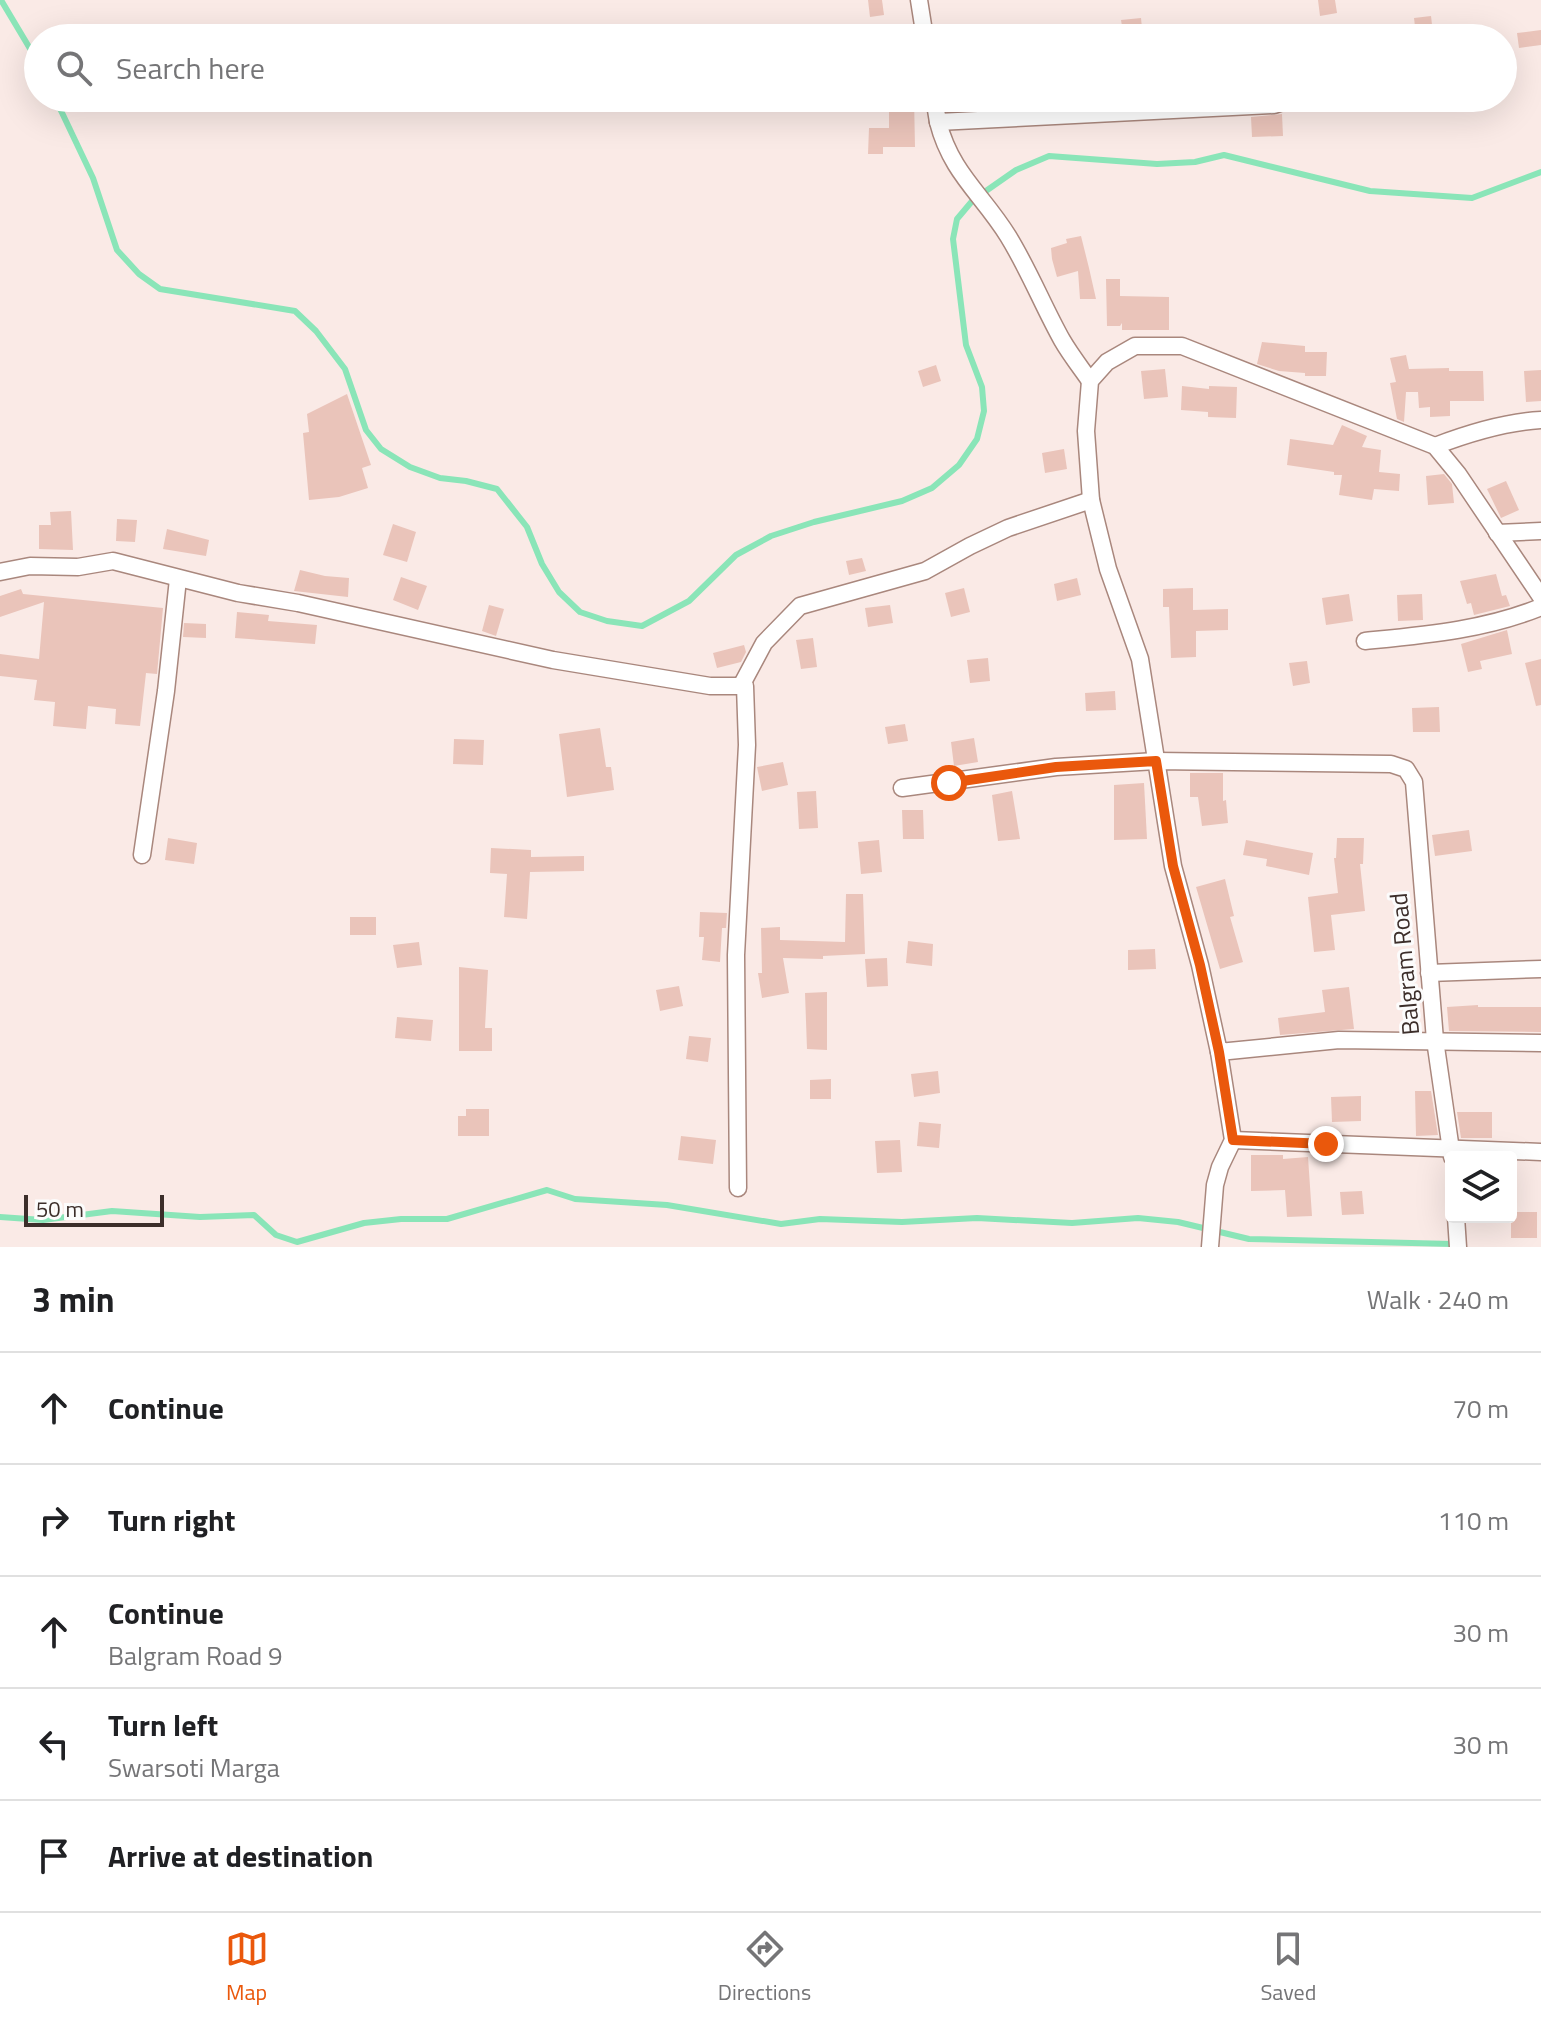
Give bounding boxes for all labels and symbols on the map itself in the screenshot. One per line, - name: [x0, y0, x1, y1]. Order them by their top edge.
- route start: [931, 765, 967, 801]
- street label: Balgram Road: [1380, 892, 1428, 1037]
- route end: [1308, 1126, 1344, 1162]
- scale bar: [24, 1191, 164, 1227]

